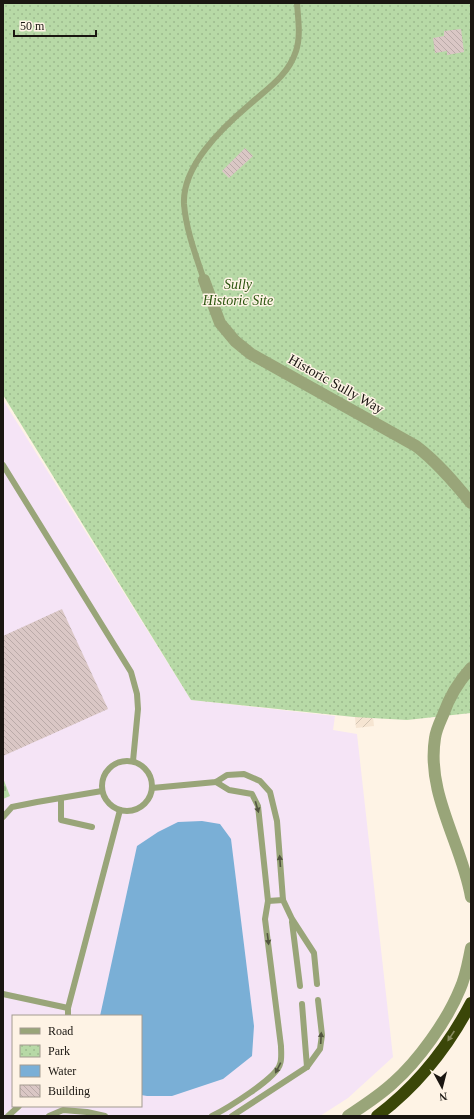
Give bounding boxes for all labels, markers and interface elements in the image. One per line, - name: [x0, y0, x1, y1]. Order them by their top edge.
- scale bar: [14, 12, 96, 38]
- text: 50 m: [20, 19, 45, 33]
- park label: Sully Historic Site: [202, 277, 273, 308]
- street label: Historic Sully Way: [286, 352, 386, 416]
- one-way arrow: [254, 802, 260, 814]
- one-way arrow: [277, 855, 284, 867]
- one-way arrow: [265, 933, 271, 945]
- legend: [12, 1015, 142, 1107]
- text: Road: [48, 1024, 73, 1038]
- one-way arrow: [447, 1031, 455, 1042]
- one-way arrow: [317, 1032, 324, 1044]
- text: Park: [48, 1044, 70, 1058]
- one-way arrow: [275, 1062, 281, 1073]
- text: Water: [48, 1064, 76, 1078]
- north arrow: [422, 1067, 462, 1107]
- text: Building: [48, 1084, 90, 1098]
- text: N: [438, 1090, 448, 1103]

